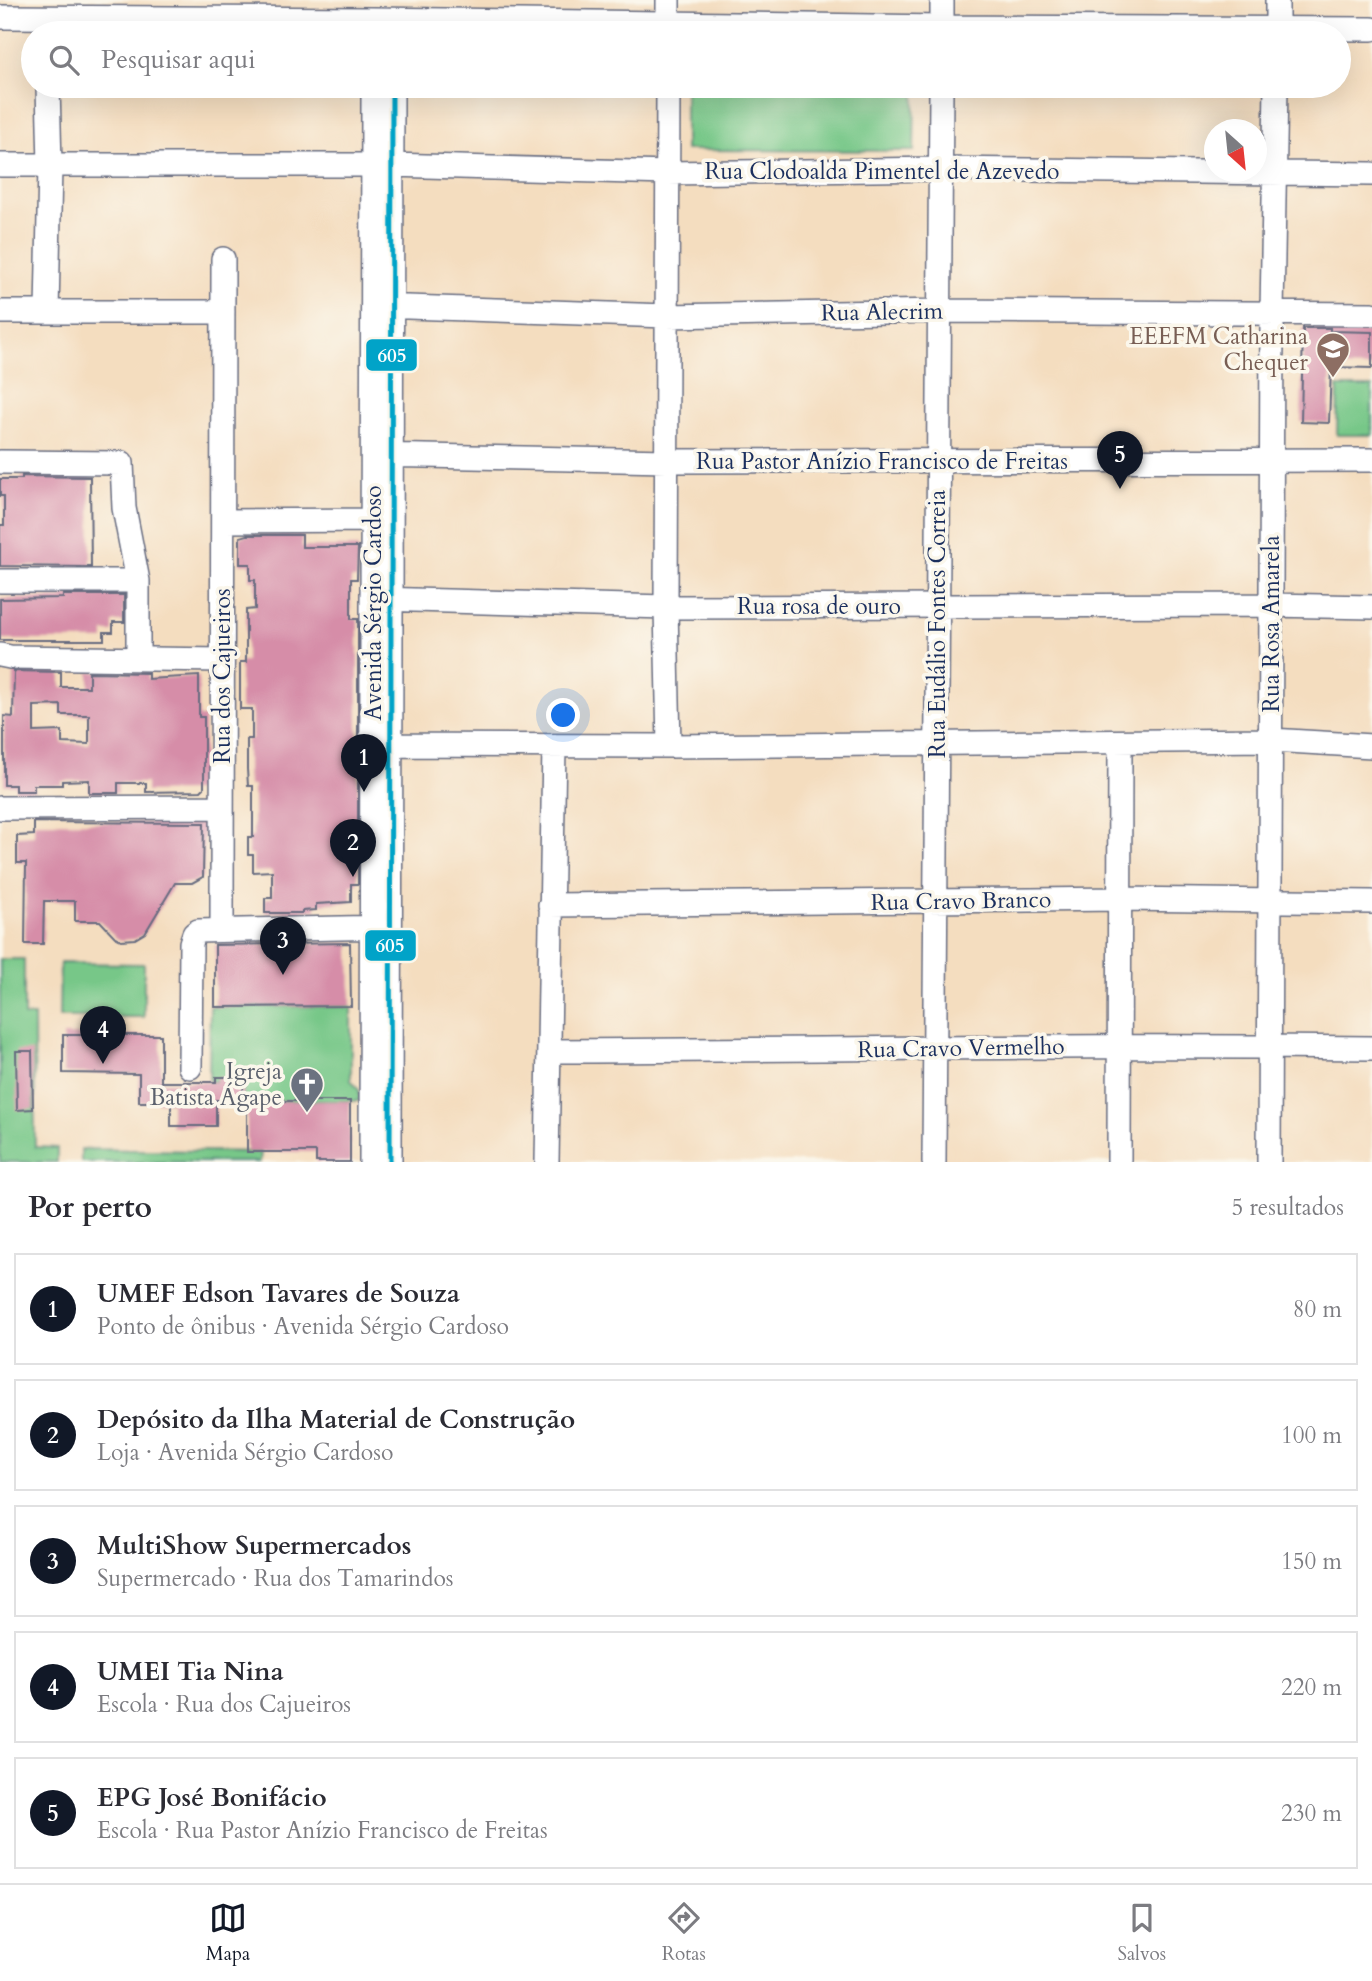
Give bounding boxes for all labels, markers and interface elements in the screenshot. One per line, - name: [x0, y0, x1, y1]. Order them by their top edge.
- search box: [21, 21, 1351, 98]
- icon: search: [45, 41, 83, 79]
- text: Pesquisar aqui: [101, 42, 256, 77]
- north arrow: [1204, 119, 1267, 182]
- street label: Rua Clodoalda Pimentel de Azevedo: [705, 156, 1059, 187]
- street label: Rua Alecrim: [821, 295, 944, 329]
- place label: EEEFM Catharina Chequer: [1129, 321, 1309, 378]
- school or university icon: EEEFM Catharina Chequer: [1314, 330, 1352, 379]
- line badge: 605: [365, 338, 418, 372]
- text: 605: [377, 343, 407, 369]
- pin: 5: [1097, 431, 1143, 489]
- street label: Rua Pastor Anízio Francisco de Freitas: [696, 446, 1068, 477]
- street label: Avenida Sérgio Cardoso: [358, 485, 389, 721]
- street label: Rua Eudálio Fontes Correia: [922, 490, 953, 758]
- street label: Rua Rosa Amarela: [1256, 535, 1287, 713]
- street label: Rua dos Cajueiros: [207, 588, 238, 764]
- street label: Rua rosa de ouro: [737, 591, 901, 622]
- your location: [546, 698, 580, 732]
- pin: 1: [341, 734, 387, 792]
- pin: 2: [330, 819, 376, 877]
- street label: Rua Cravo Branco: [870, 884, 1052, 918]
- pin: 3: [260, 917, 306, 975]
- line badge: 605: [364, 929, 417, 962]
- text: 605: [375, 933, 405, 959]
- pin: 4: [80, 1006, 126, 1064]
- street label: Rua Cravo Vermelho: [857, 1031, 1065, 1065]
- place label: Igreja Batista Ágape: [150, 1056, 282, 1113]
- church icon: Igreja Batista Ágape: [288, 1065, 326, 1114]
- text: Por perto: [28, 1187, 152, 1228]
- text: 5 resultados: [1231, 1192, 1344, 1223]
- text: UMEF Edson Tavares de Souza: [97, 1276, 460, 1311]
- text: 1: [47, 1294, 59, 1325]
- text: 80 m: [1293, 1294, 1342, 1325]
- text: Ponto de ônibus · Avenida Sérgio Cardoso: [97, 1311, 509, 1342]
- text: Depósito da Ilha Material de Construção: [97, 1402, 575, 1437]
- text: 2: [47, 1420, 59, 1451]
- text: 100 m: [1281, 1420, 1342, 1451]
- text: Loja · Avenida Sérgio Cardoso: [97, 1437, 393, 1468]
- text: MultiShow Supermercados: [97, 1528, 411, 1563]
- text: 3: [47, 1546, 59, 1577]
- text: 150 m: [1281, 1546, 1342, 1577]
- text: Supermercado · Rua dos Tamarindos: [97, 1563, 454, 1594]
- text: UMEI Tia Nina: [97, 1654, 284, 1689]
- text: 4: [47, 1672, 59, 1703]
- text: 220 m: [1281, 1672, 1342, 1703]
- text: Escola · Rua dos Cajueiros: [97, 1689, 351, 1720]
- text: EPG José Bonifácio: [97, 1780, 327, 1815]
- text: 5: [47, 1798, 59, 1829]
- text: 230 m: [1281, 1798, 1342, 1829]
- text: Escola · Rua Pastor Anízio Francisco de Freitas: [97, 1815, 548, 1846]
- tab: Mapa: [206, 1899, 250, 1967]
- tab: Rotas: [662, 1899, 706, 1967]
- tab: Salvos: [1117, 1899, 1166, 1967]

